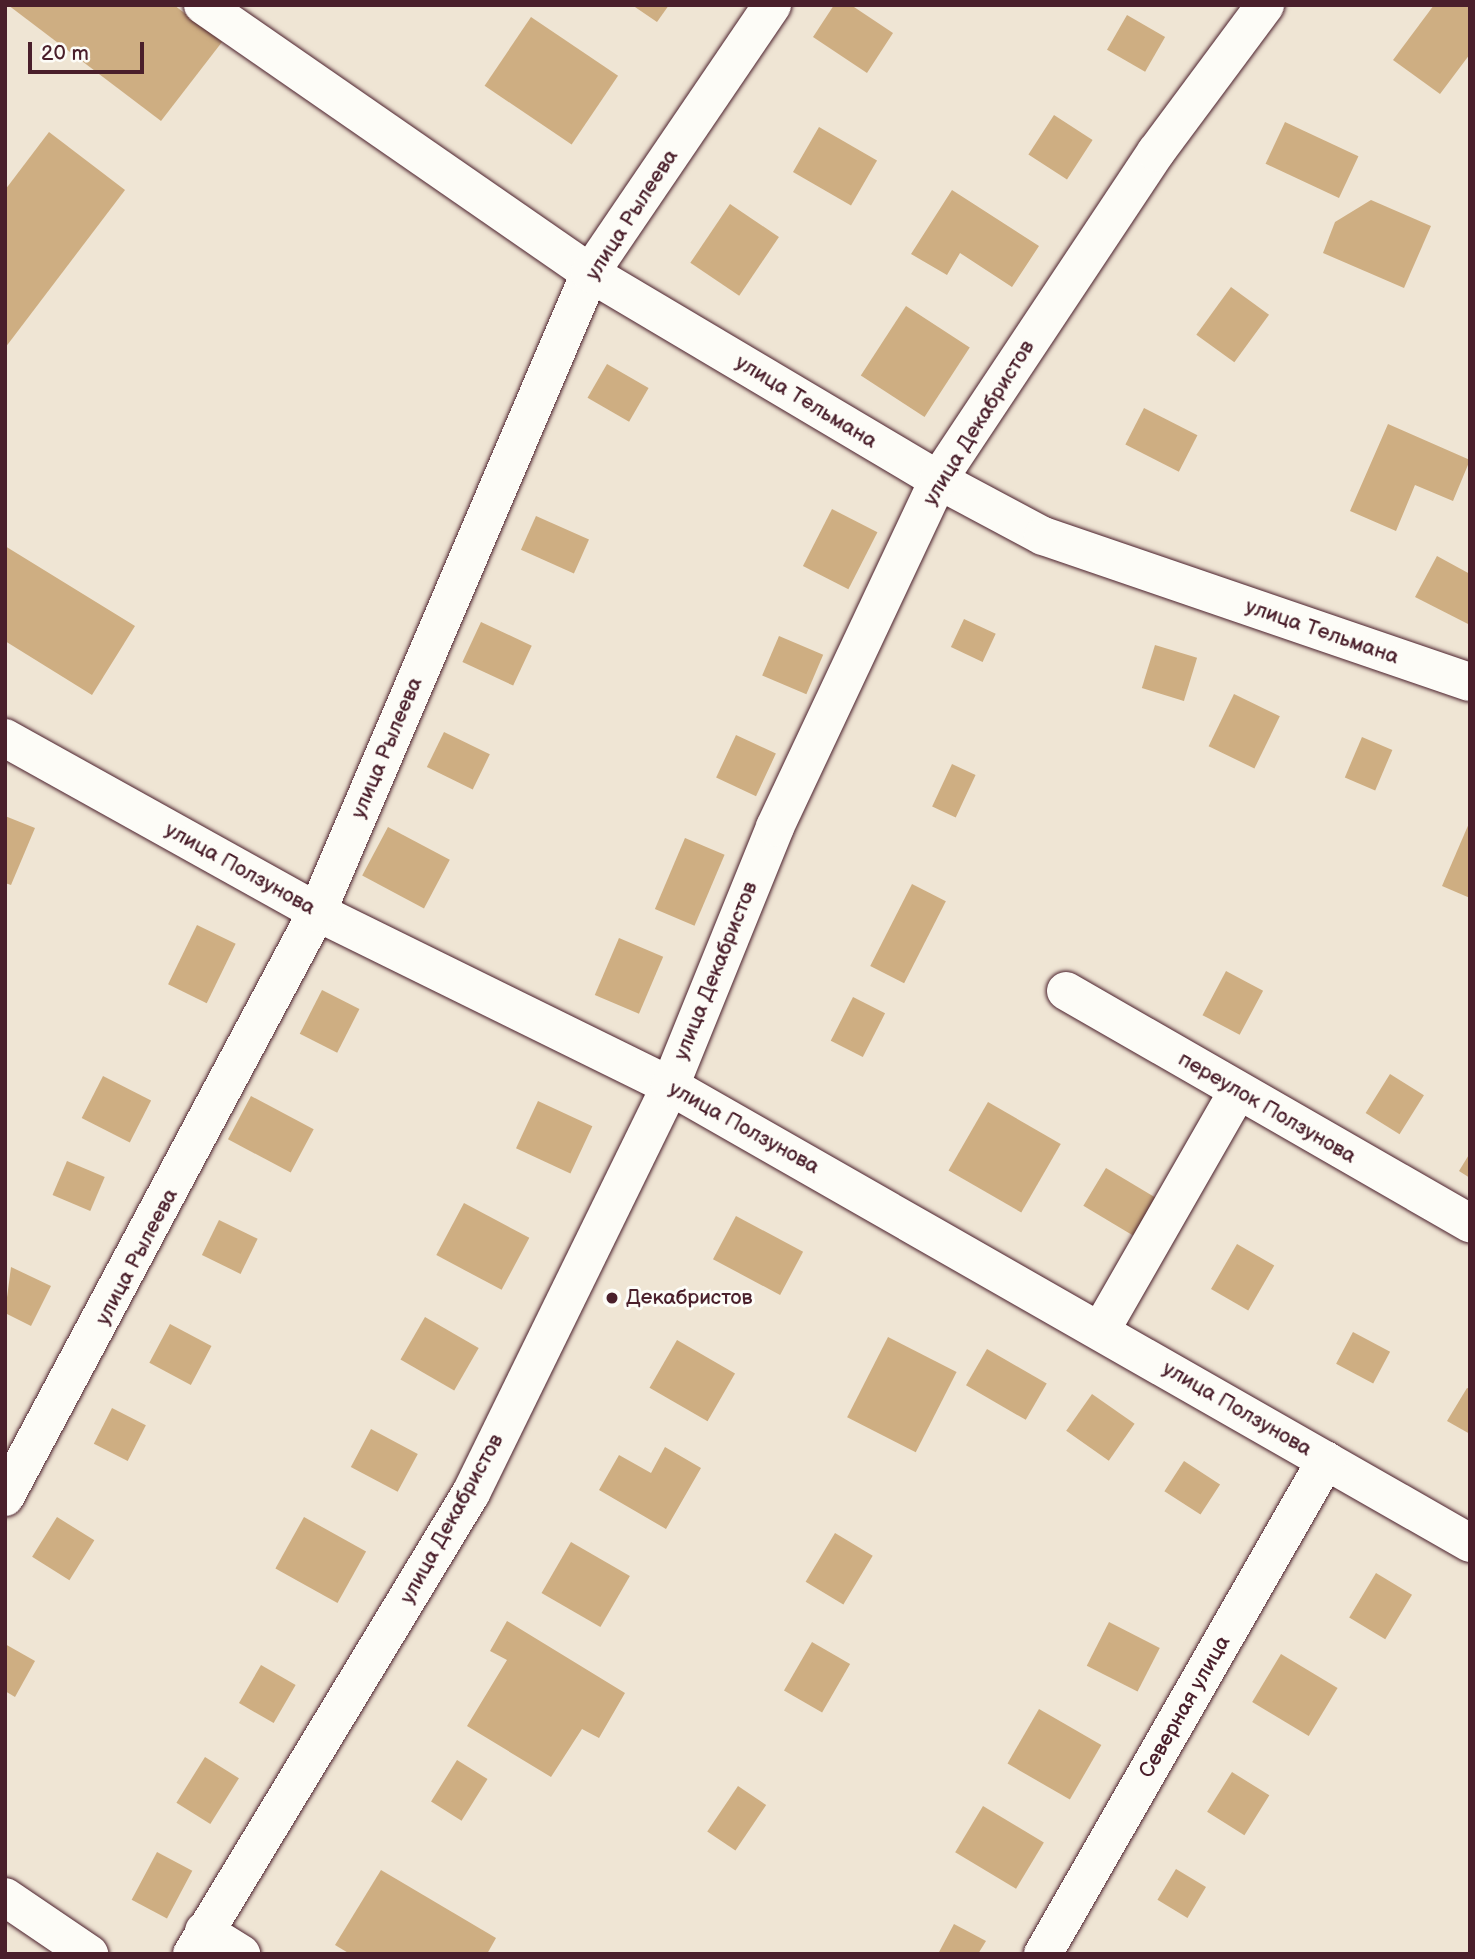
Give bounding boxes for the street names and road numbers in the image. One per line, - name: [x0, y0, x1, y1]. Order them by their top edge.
- street label: улица Рылеева: [580, 145, 684, 285]
- street label: улица Декабристов: [918, 336, 1040, 510]
- street label: улица Тельмана: [731, 350, 881, 454]
- street label: улица Тельмана: [1242, 594, 1402, 670]
- street label: улица Рылеева: [346, 674, 428, 822]
- street label: улица Ползунова: [160, 817, 320, 921]
- street label: улица Декабристов: [669, 878, 763, 1064]
- street label: переулок Ползунова: [1174, 1047, 1360, 1169]
- street label: улица Ползунова: [664, 1076, 824, 1180]
- street label: улица Рылеева: [90, 1184, 184, 1330]
- street label: улица Ползунова: [1158, 1356, 1316, 1462]
- street label: улица Декабристов: [395, 1430, 509, 1608]
- street label: Северная улица: [1134, 1631, 1236, 1783]

